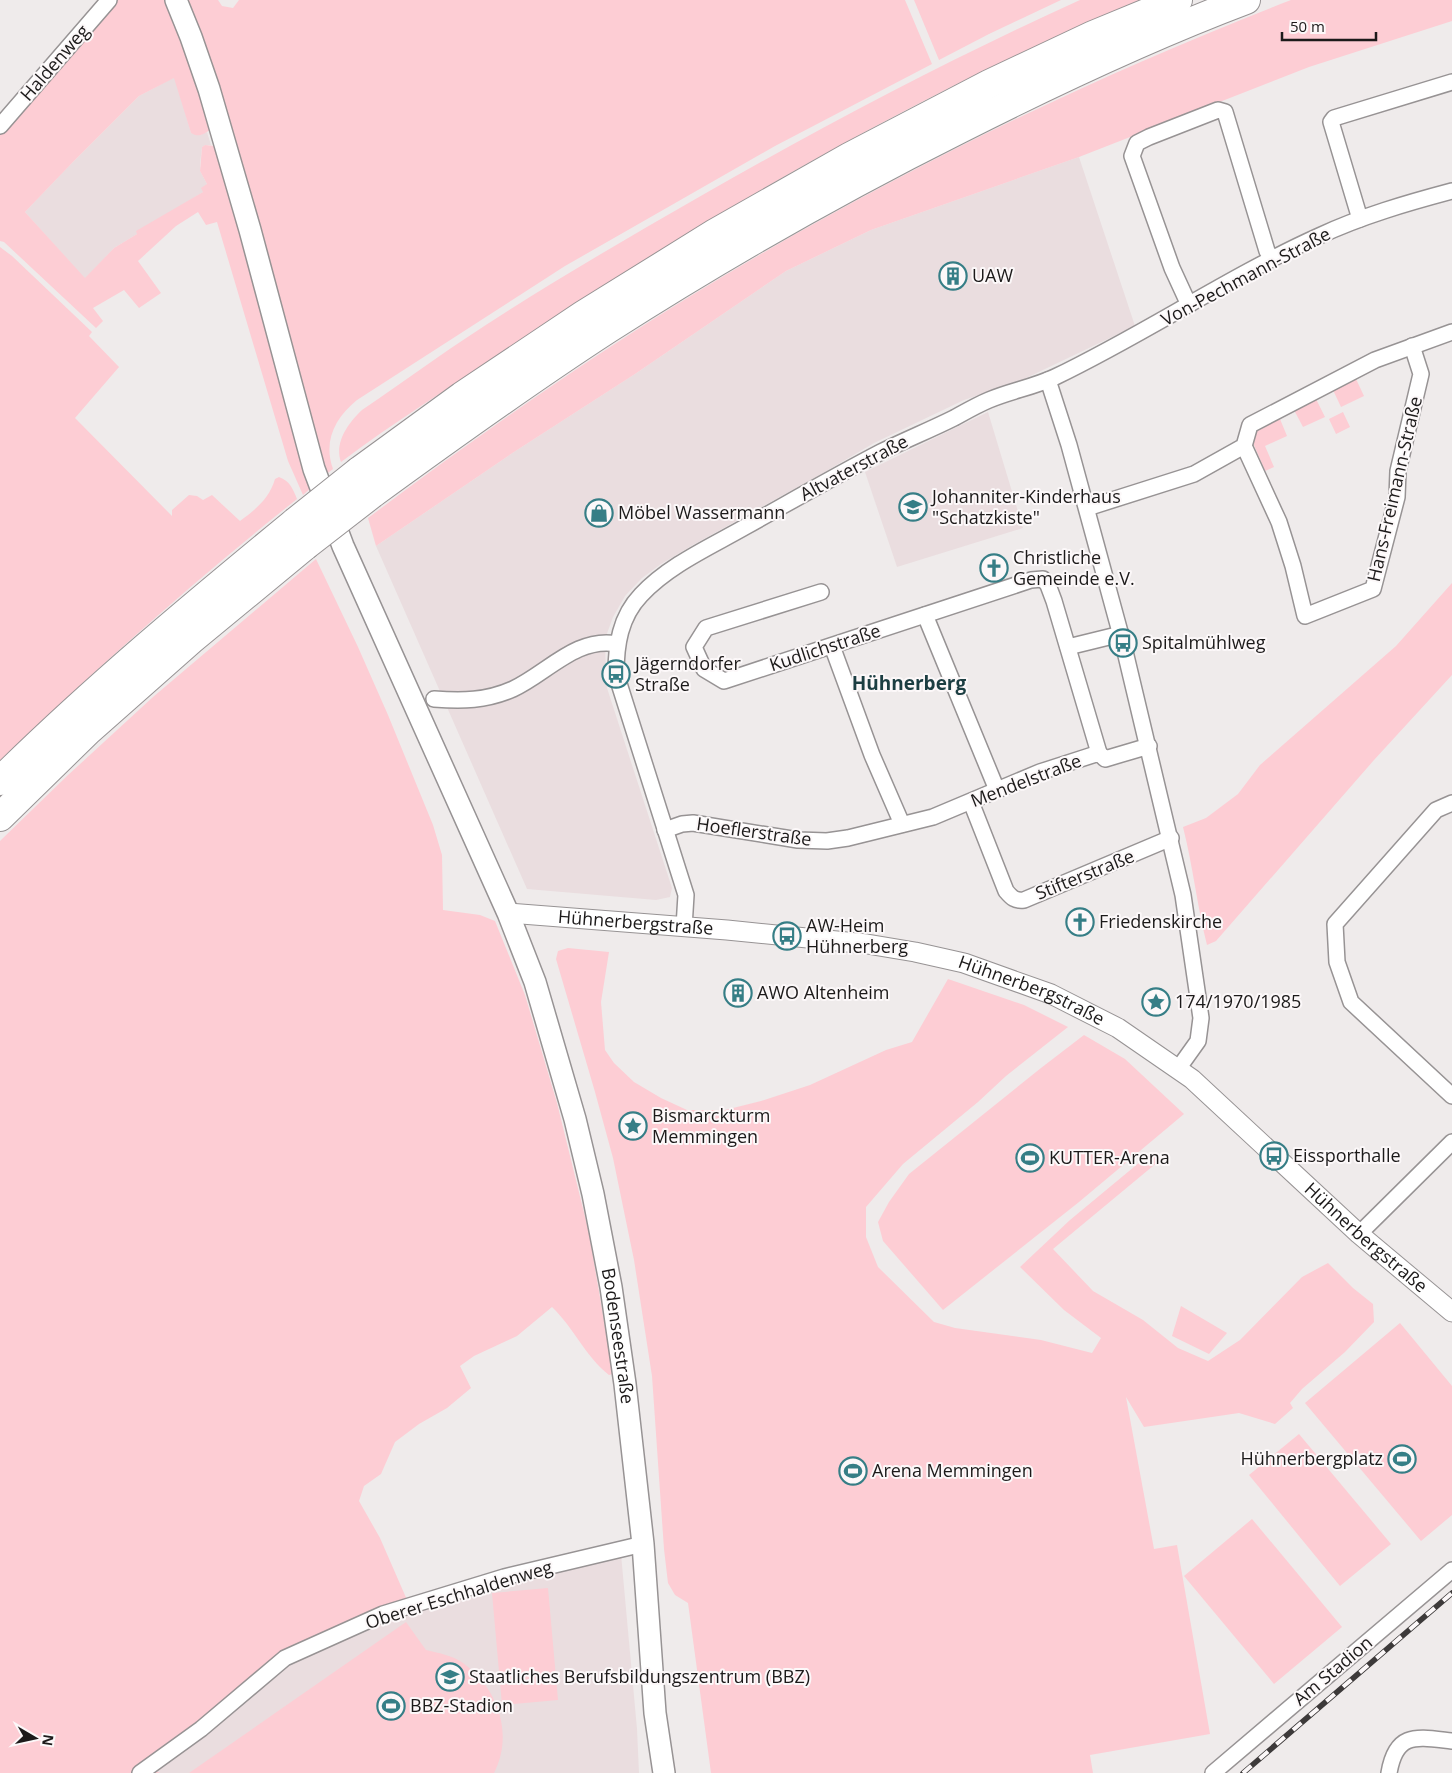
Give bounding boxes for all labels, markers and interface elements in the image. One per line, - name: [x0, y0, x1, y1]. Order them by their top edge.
- scale bar: [1282, 10, 1376, 42]
- text: 50 m: [1290, 16, 1325, 36]
- street label: Haldenweg: [14, 19, 94, 106]
- street label: Von-Pechmann-Straße: [1157, 221, 1334, 331]
- building icon: UAW: [938, 261, 968, 291]
- place label: UAW: [972, 263, 1014, 287]
- street label: Hans-Freimann-Straße: [1361, 394, 1427, 584]
- street label: Altvaterstraße: [795, 429, 912, 506]
- place label: Johanniter-Kinderhaus "Schatzkiste": [930, 484, 1121, 529]
- school or university icon: Johanniter-Kinderhaus "Schatzkiste": [898, 492, 928, 522]
- shop icon: Möbel Wassermann: [584, 498, 614, 528]
- place label: Möbel Wassermann: [618, 500, 785, 524]
- place label: Christliche Gemeinde e.V.: [1013, 545, 1135, 590]
- church icon: Christliche Gemeinde e.V.: [979, 553, 1009, 583]
- street label: Kudlichstraße: [766, 618, 883, 676]
- bus stop icon: Spitalmühlweg: [1108, 628, 1138, 658]
- place label: Spitalmühlweg: [1142, 630, 1266, 654]
- place label: Jägerndorfer Straße: [633, 651, 741, 696]
- bus stop icon: Jägerndorfer Straße: [601, 659, 631, 689]
- district label: Hühnerberg: [852, 670, 966, 696]
- street label: Mendelstraße: [967, 748, 1084, 812]
- street label: Hoeflerstraße: [695, 811, 813, 851]
- street label: Stifterstraße: [1032, 843, 1138, 905]
- street label: Hühnerbergstraße: [557, 904, 714, 940]
- church icon: Friedenskirche: [1065, 907, 1095, 937]
- place label: Friedenskirche: [1099, 909, 1222, 933]
- place label: AW-Heim Hühnerberg: [806, 913, 908, 958]
- bus stop icon: AW-Heim Hühnerberg: [772, 921, 802, 951]
- street label: Hühnerbergstraße: [955, 949, 1109, 1030]
- building icon: AWO Altenheim: [723, 978, 753, 1008]
- place label: AWO Altenheim: [757, 980, 890, 1004]
- place icon: 174/1970/1985: [1141, 987, 1171, 1017]
- place label: 174/1970/1985: [1175, 989, 1301, 1013]
- place label: Bismarckturm Memmingen: [652, 1103, 770, 1148]
- place icon: Bismarckturm Memmingen: [618, 1111, 648, 1141]
- bus stop icon: Eissporthalle: [1259, 1141, 1289, 1171]
- sports icon: KUTTER-Arena: [1015, 1143, 1045, 1173]
- place label: Eissporthalle: [1293, 1143, 1401, 1167]
- place label: KUTTER-Arena: [1049, 1145, 1170, 1169]
- street label: Hühnerbergstraße: [1300, 1177, 1433, 1297]
- street label: Bodenseestraße: [597, 1266, 640, 1405]
- sports icon: Hühnerbergplatz: [1387, 1444, 1417, 1474]
- place label: Hühnerbergplatz: [1240, 1446, 1383, 1470]
- sports icon: Arena Memmingen: [838, 1456, 868, 1486]
- place label: Arena Memmingen: [872, 1458, 1033, 1482]
- street label: Oberer Eschhaldenweg: [362, 1554, 555, 1634]
- street label: Am Stadion: [1288, 1630, 1377, 1710]
- school or university icon: Staatliches Berufsbildungszentrum (BBZ): [435, 1662, 465, 1692]
- place label: Staatliches Berufsbildungszentrum (BBZ): [469, 1664, 810, 1688]
- sports icon: BBZ-Stadion: [376, 1691, 406, 1721]
- place label: BBZ-Stadion: [410, 1693, 513, 1717]
- north arrow: [10, 1713, 60, 1763]
- text: N: [38, 1733, 59, 1747]

